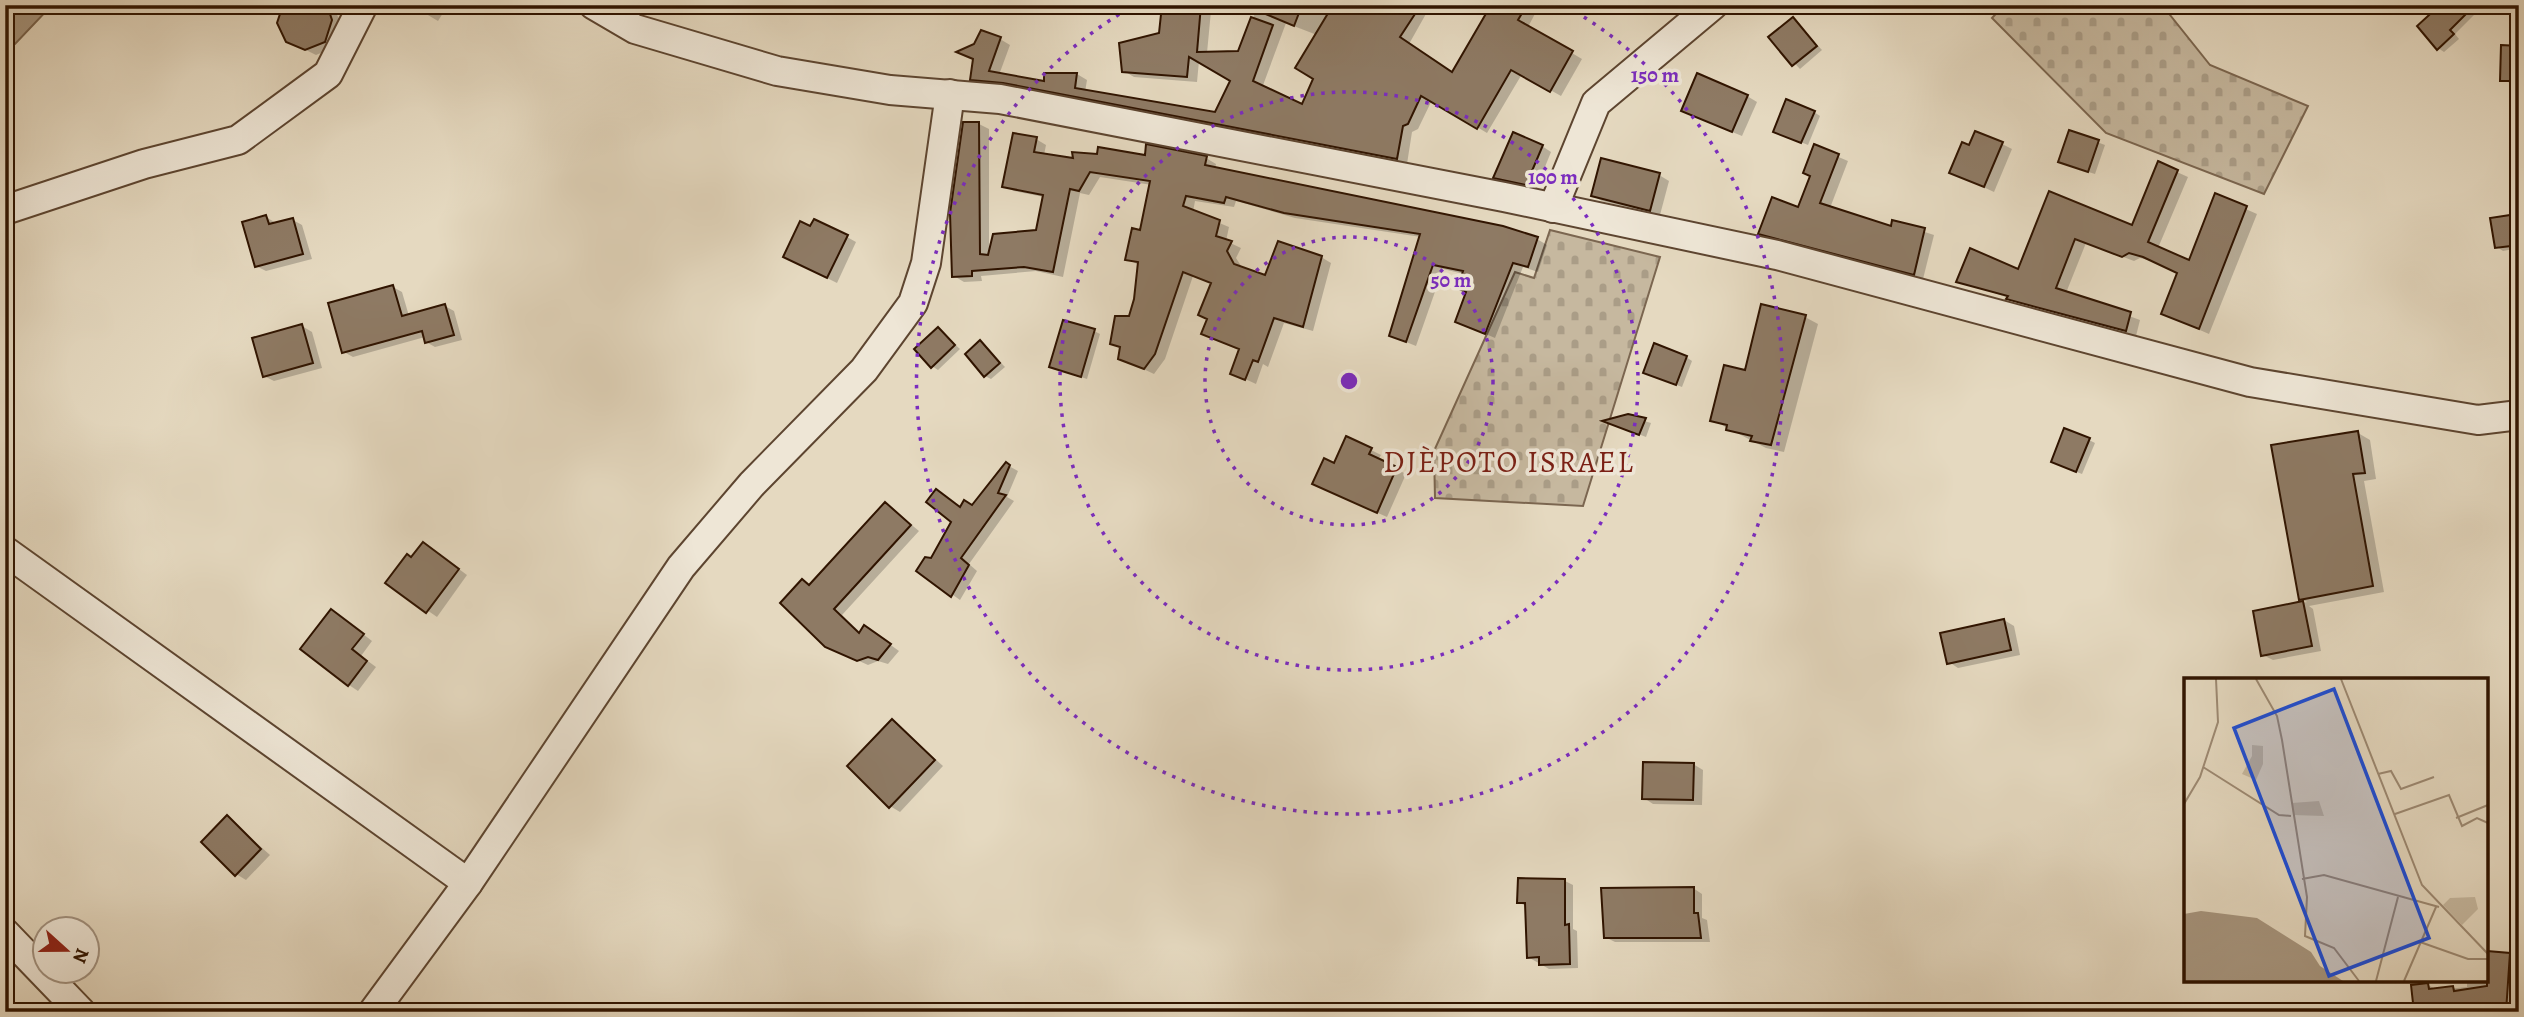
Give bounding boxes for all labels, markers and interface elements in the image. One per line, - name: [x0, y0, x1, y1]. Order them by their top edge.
- text: 150 m: [1631, 61, 1680, 89]
- text: 100 m: [1528, 163, 1578, 191]
- text: 50 m: [1431, 266, 1472, 294]
- centre of rings: [1337, 369, 1361, 393]
- district label: DJÈPOTO ISRAEL: [1383, 442, 1635, 482]
- inset map: [2184, 678, 2489, 982]
- north arrow: [32, 916, 102, 986]
- text: N: [66, 945, 96, 967]

